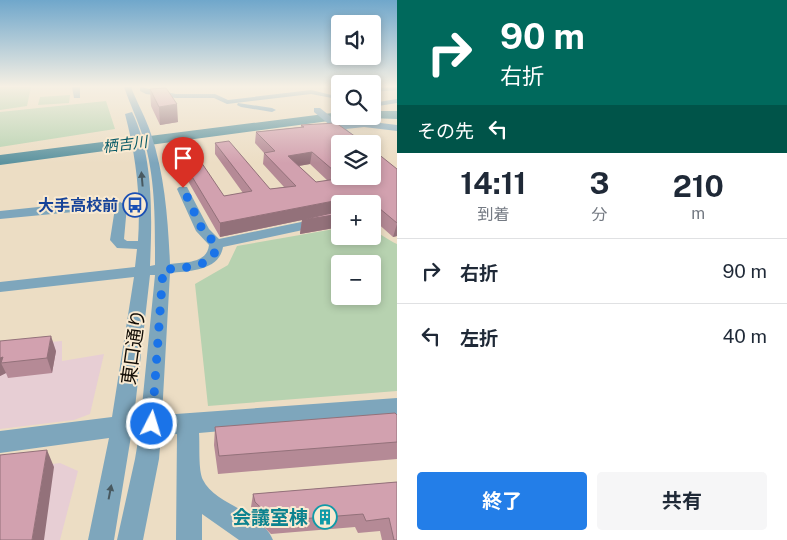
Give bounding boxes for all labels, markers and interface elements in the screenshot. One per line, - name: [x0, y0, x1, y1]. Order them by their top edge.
- map controls: [331, 15, 381, 305]
- button: sound: [331, 15, 381, 65]
- text: 90 m: [500, 16, 585, 57]
- icon: right: [417, 20, 482, 85]
- text: 右折: [500, 63, 544, 89]
- button: search: [331, 75, 381, 125]
- icon: left: [484, 115, 512, 143]
- text: その先: [417, 120, 474, 142]
- water label: 栖吉川: [102, 133, 150, 155]
- button: layers: [331, 135, 381, 185]
- pin: [162, 137, 204, 188]
- icon: arrive: [169, 144, 197, 172]
- text: 14:11: [460, 165, 526, 201]
- text: 3: [590, 165, 610, 201]
- text: 210: [673, 168, 724, 204]
- one-way arrow: [138, 170, 146, 186]
- bus stop icon: 大手高校前: [122, 192, 148, 218]
- button: +: [331, 195, 381, 245]
- place label: 大手高校前: [38, 196, 118, 215]
- text: m: [691, 204, 705, 223]
- text: 到着: [477, 205, 509, 224]
- text: 分: [592, 205, 608, 224]
- button: −: [331, 255, 381, 305]
- icon: right: [417, 257, 445, 285]
- text: 90 m: [723, 260, 767, 282]
- text: 右折: [460, 262, 498, 284]
- street label: 東口通り: [117, 308, 149, 386]
- icon: left: [417, 322, 445, 350]
- text: 40 m: [722, 325, 767, 347]
- text: 左折: [460, 327, 498, 349]
- position arrow: [125, 397, 177, 449]
- button: 終了: [417, 472, 587, 530]
- button: 共有: [597, 472, 767, 530]
- one-way arrow: [107, 484, 115, 500]
- building icon: 会議室棟: [312, 504, 338, 530]
- place label: 会議室棟: [232, 506, 308, 528]

